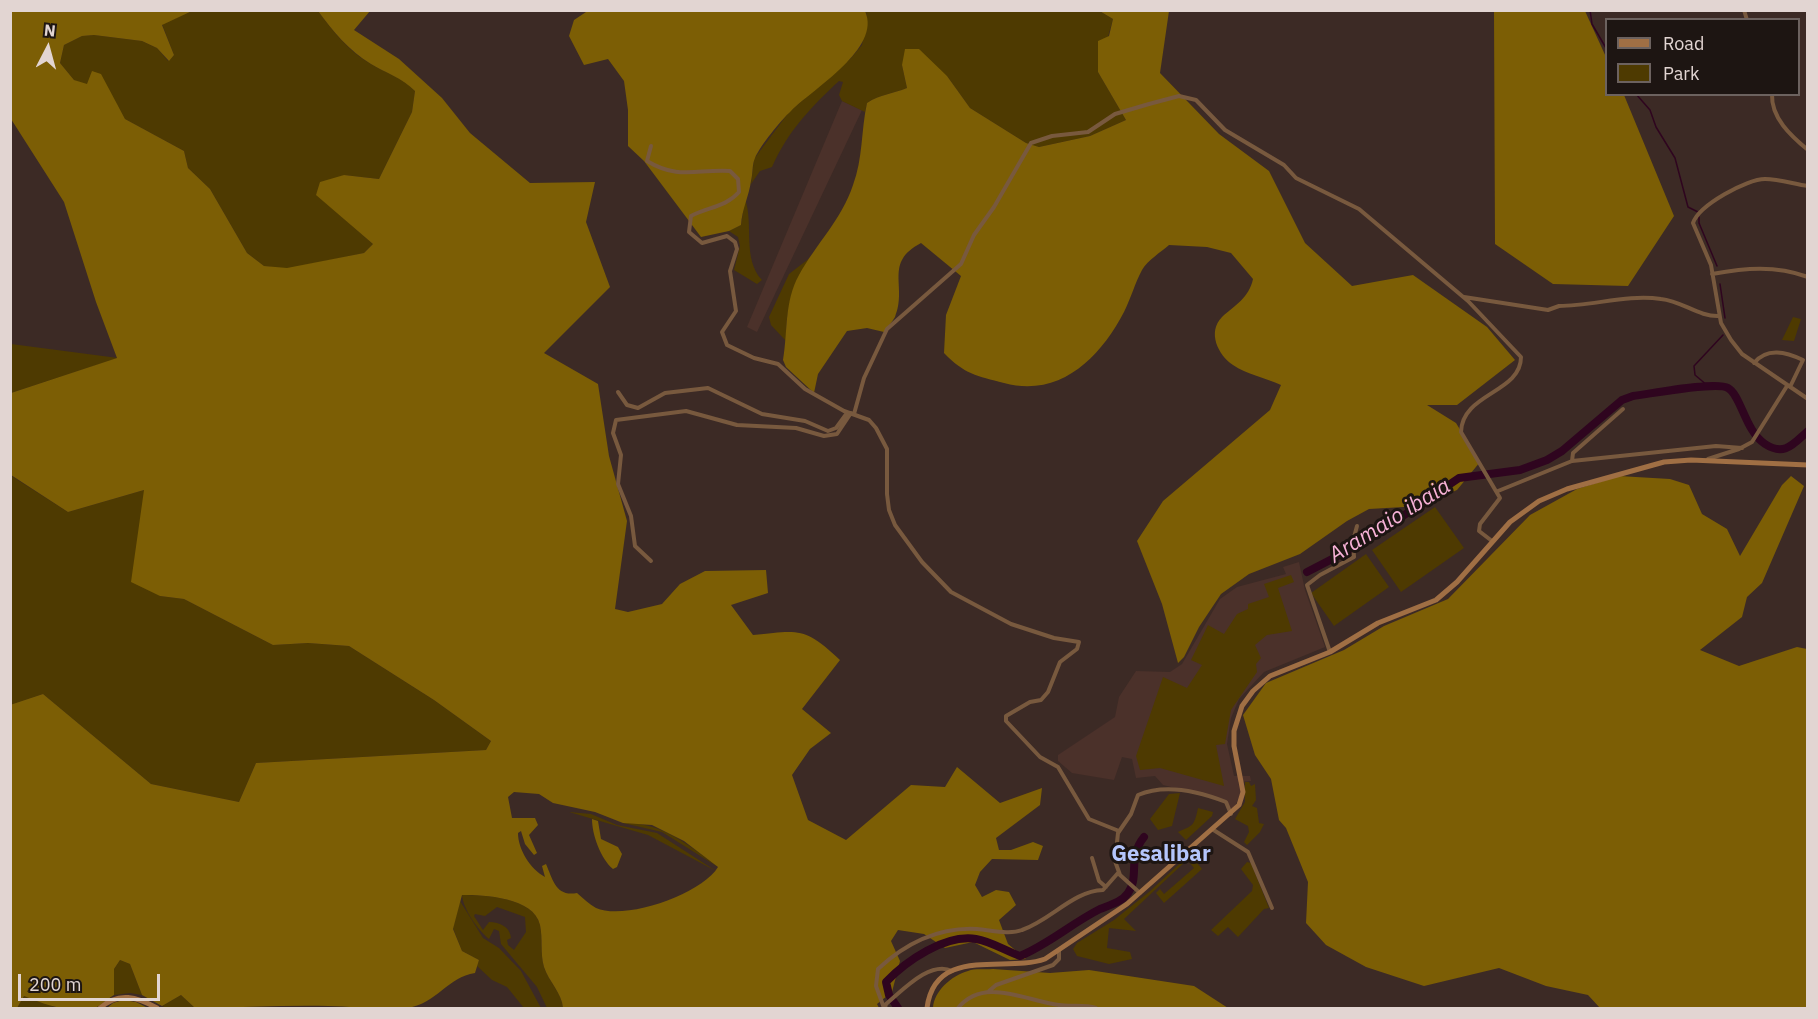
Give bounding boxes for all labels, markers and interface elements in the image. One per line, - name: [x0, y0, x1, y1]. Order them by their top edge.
- north arrow: [18, 18, 78, 78]
- legend: [1605, 18, 1800, 96]
- text: N: [43, 20, 57, 41]
- text: Road: [1663, 32, 1704, 55]
- text: Park: [1663, 62, 1699, 85]
- water label: Aramaio ibaia: [1324, 473, 1456, 569]
- district label: Gesalibar: [1111, 842, 1211, 868]
- scale bar: [21, 962, 164, 1000]
- text: 200 m: [29, 973, 81, 996]

